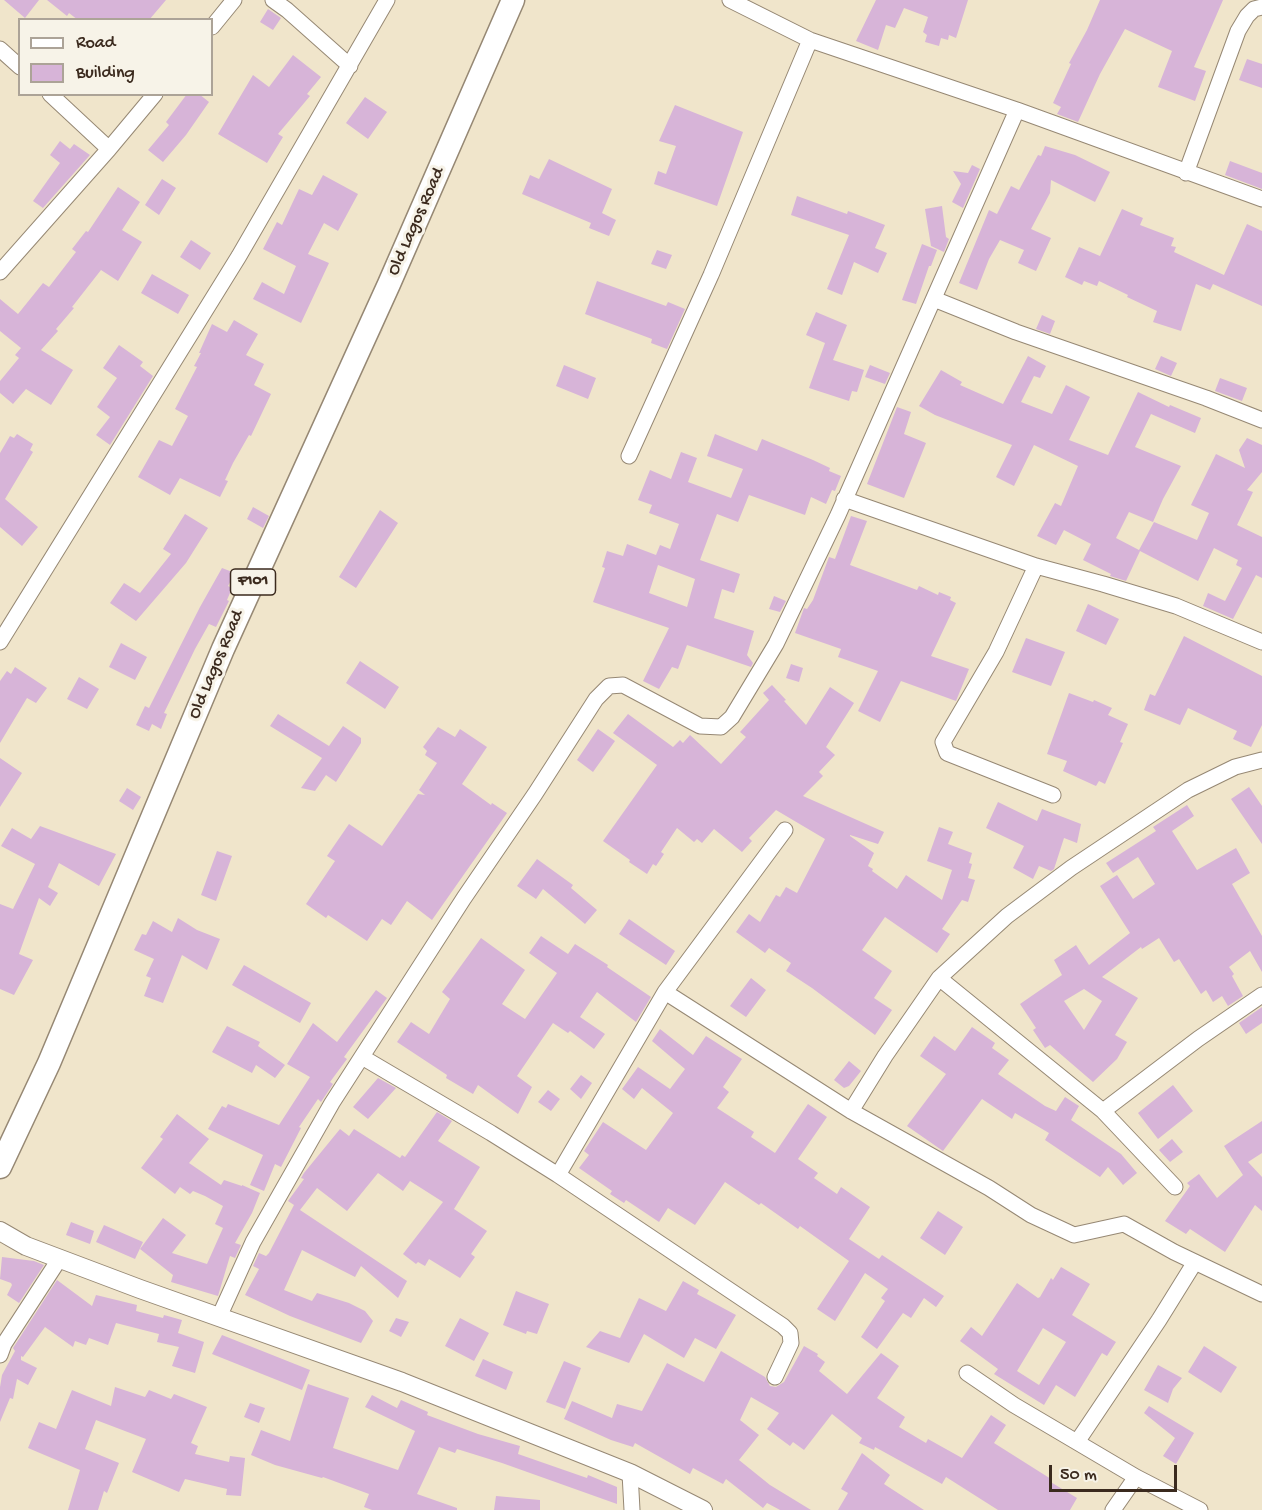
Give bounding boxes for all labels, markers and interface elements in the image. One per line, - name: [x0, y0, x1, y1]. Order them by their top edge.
- legend: [18, 18, 213, 96]
- text: Road: [76, 33, 115, 54]
- text: Building: [76, 63, 135, 84]
- street label: Old Lagos Road: [384, 165, 450, 279]
- road number: F101: [230, 569, 276, 595]
- street label: Old Lagos Road: [184, 607, 250, 723]
- scale bar: [1052, 1453, 1180, 1491]
- text: 50 m: [1060, 1465, 1097, 1486]

